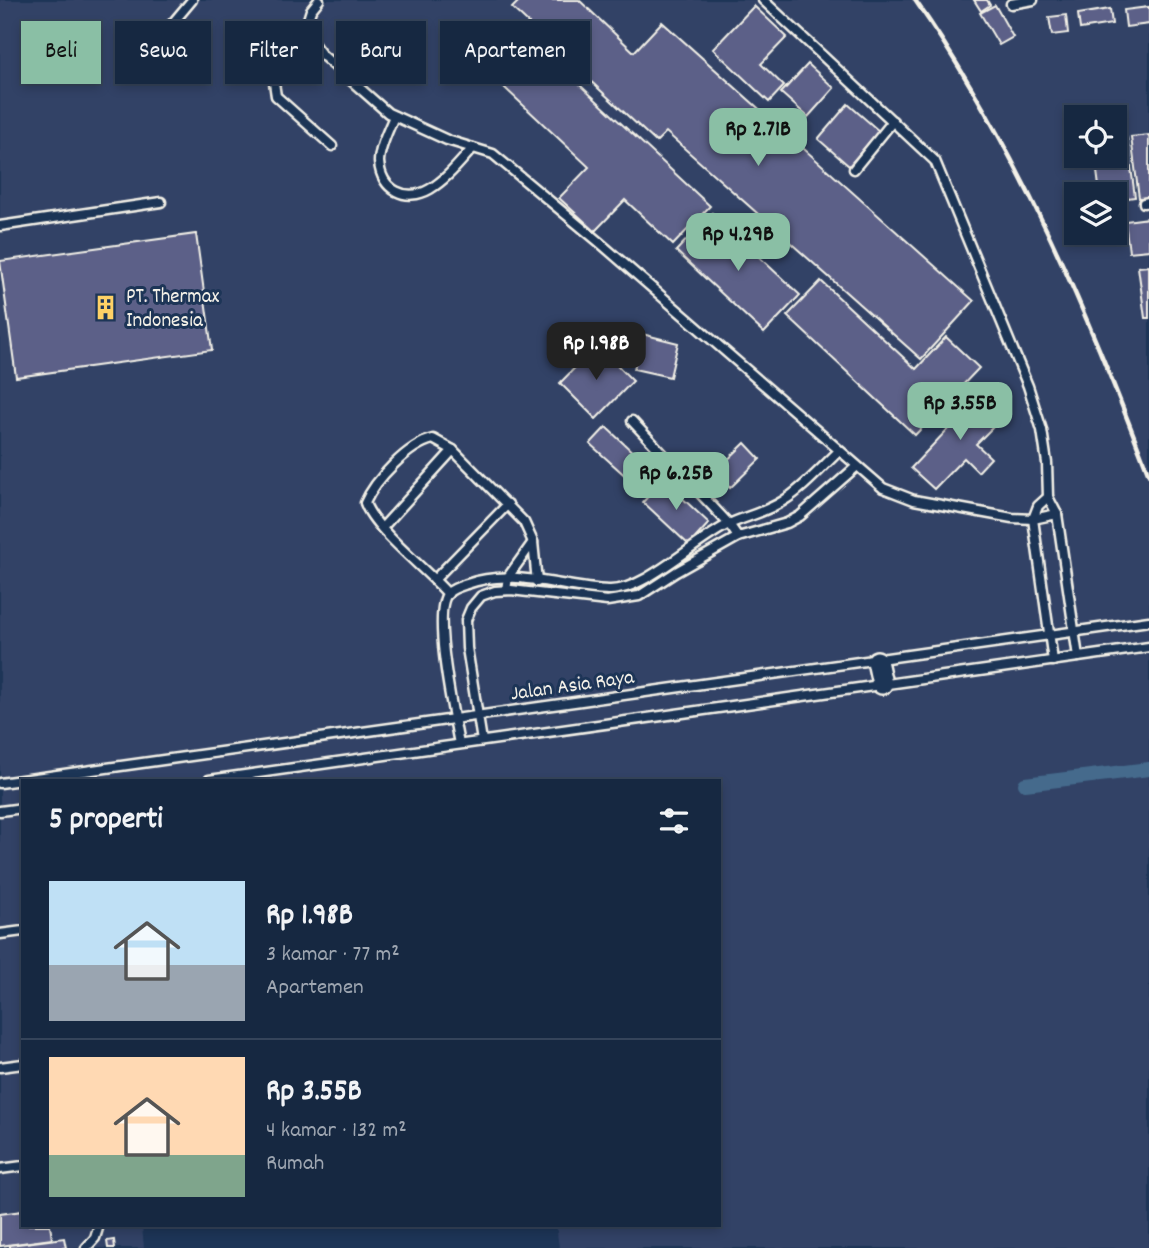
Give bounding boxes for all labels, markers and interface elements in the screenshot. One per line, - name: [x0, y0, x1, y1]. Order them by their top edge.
- chip: Beli: [21, 21, 101, 84]
- chip: Sewa: [115, 21, 211, 84]
- chip: Filter: [225, 21, 322, 84]
- chip: Baru: [336, 21, 426, 84]
- chip: Apartemen: [440, 21, 590, 84]
- map controls: [1064, 105, 1127, 245]
- button: locate: [1064, 105, 1127, 168]
- pin: Rp 2.71B: [686, 108, 830, 168]
- text: Rp 2.71B: [725, 114, 791, 147]
- button: layers: [1064, 182, 1127, 245]
- pin: Rp 4.29B: [666, 214, 810, 273]
- text: Rp 4.29B: [702, 219, 774, 252]
- place label: PT. Thermax Indonesia: [126, 283, 220, 337]
- building icon: PT. Thermax Indonesia: [92, 293, 120, 321]
- pin: Rp 1.98B: [524, 322, 668, 382]
- text: Rp 1.98B: [563, 328, 629, 361]
- pin: Rp 3.55B: [888, 382, 1032, 442]
- text: Rp 3.55B: [923, 388, 997, 421]
- pin: Rp 6.25B: [604, 452, 748, 512]
- text: Rp 6.25B: [639, 458, 713, 491]
- street label: Jalan Asia Raya: [509, 663, 637, 710]
- text: 5 properti: [49, 800, 163, 843]
- icon: filters: [655, 802, 693, 840]
- text: Rp 1.98B: [266, 896, 353, 939]
- icon: home: [105, 909, 189, 993]
- text: 3 kamar · 77 m²: [266, 939, 400, 972]
- text: Apartemen: [266, 972, 364, 1005]
- text: Rp 3.55B: [266, 1072, 362, 1115]
- icon: home: [105, 1085, 189, 1169]
- text: 4 kamar · 132 m²: [266, 1115, 407, 1148]
- text: Rumah: [266, 1148, 324, 1181]

